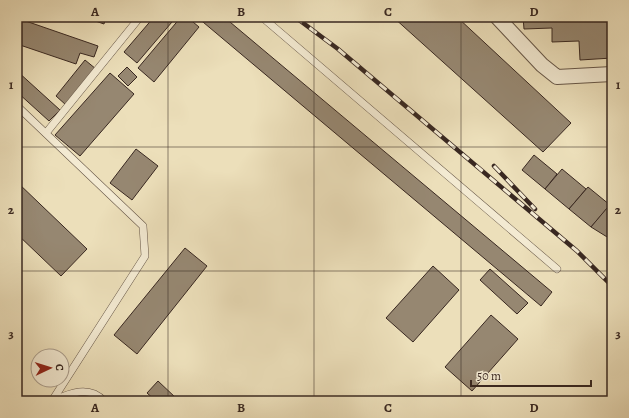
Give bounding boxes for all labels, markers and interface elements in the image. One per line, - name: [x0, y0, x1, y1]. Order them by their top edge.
- text: A: [90, 3, 100, 20]
- text: B: [237, 3, 245, 20]
- text: C: [384, 3, 392, 20]
- text: D: [529, 3, 539, 20]
- text: 1: [9, 76, 14, 93]
- text: 1: [616, 76, 621, 93]
- text: 2: [8, 201, 15, 218]
- text: 2: [615, 201, 622, 218]
- text: 3: [8, 325, 14, 342]
- text: 3: [615, 325, 621, 342]
- north arrow: [30, 348, 70, 388]
- scale bar: [471, 362, 591, 388]
- text: С: [52, 363, 67, 371]
- text: 50 m: [477, 368, 501, 384]
- text: A: [90, 399, 100, 416]
- text: B: [237, 399, 245, 416]
- text: C: [384, 399, 392, 416]
- text: D: [529, 399, 539, 416]

